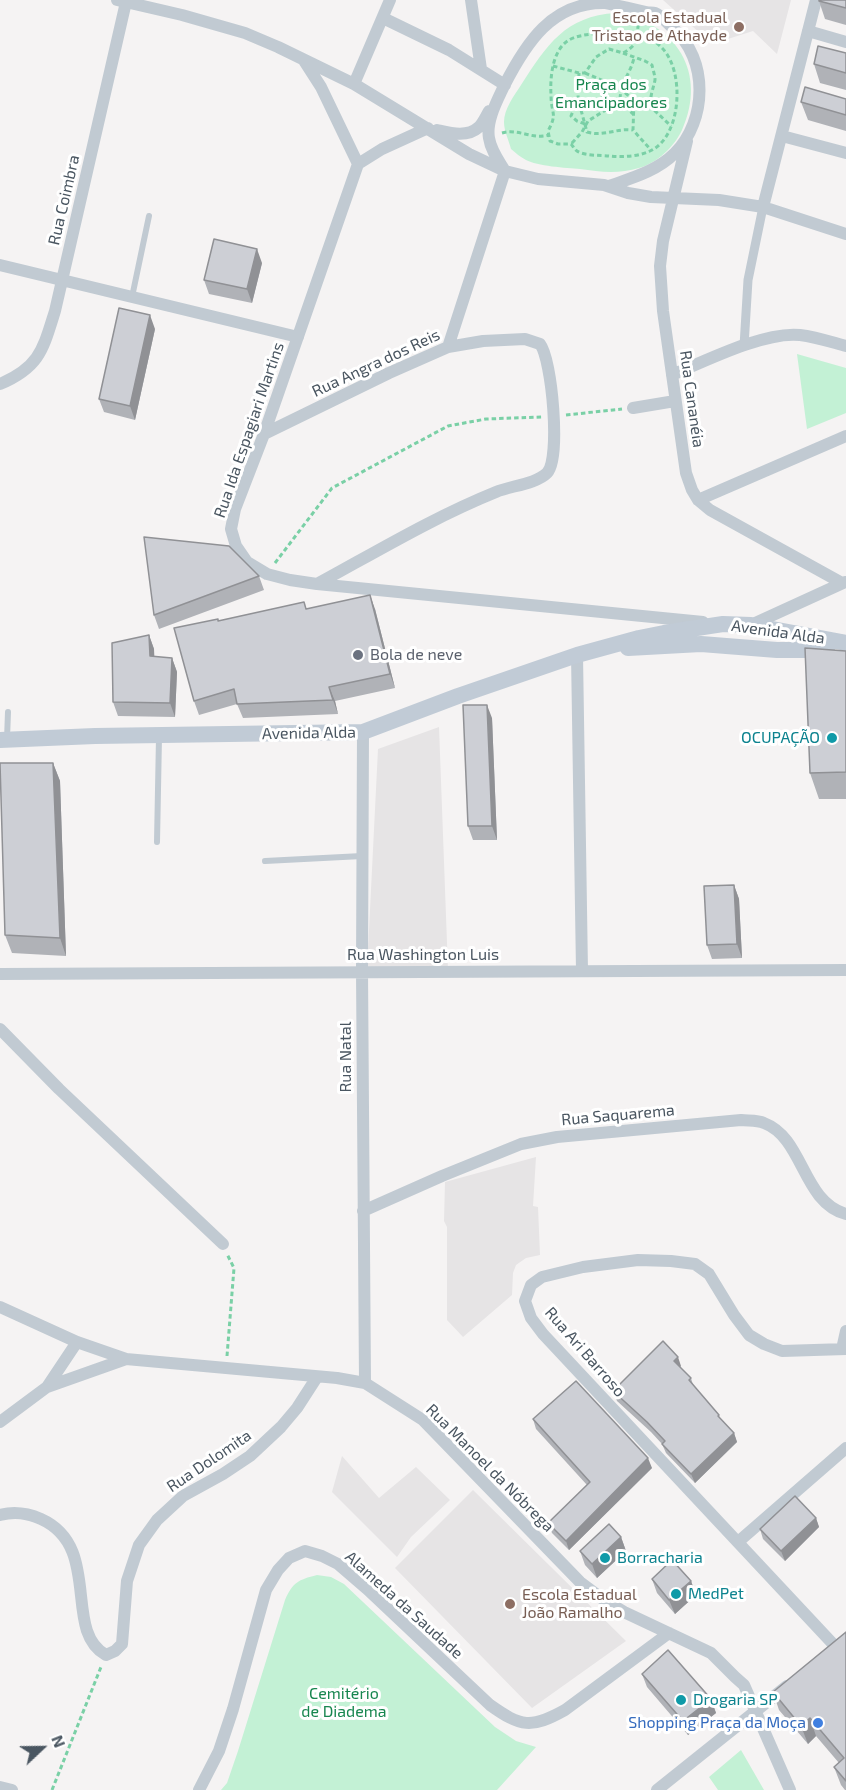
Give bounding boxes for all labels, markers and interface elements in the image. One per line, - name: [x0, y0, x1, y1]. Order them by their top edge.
- place label: Escola Estadual Tristao de Athayde: [592, 8, 727, 46]
- marker: Escola Estadual Tristao de Athayde: [732, 20, 746, 34]
- park label: Praça dos Emancipadores: [555, 75, 667, 113]
- street label: Rua Coimbra: [44, 153, 84, 247]
- street label: Rua Angra dos Reis: [309, 325, 443, 401]
- street label: Rua Ida Espagiari Martins: [210, 340, 288, 520]
- street label: Rua Cananéia: [676, 349, 708, 449]
- street label: Avenida Alda: [730, 616, 826, 648]
- place label: Bola de neve: [370, 645, 462, 665]
- marker: Bola de neve: [351, 648, 365, 662]
- street label: Avenida Alda: [262, 723, 356, 743]
- place label: OCUPAÇÃO: [741, 728, 820, 748]
- marker: OCUPAÇÃO: [825, 731, 839, 745]
- street label: Rua Washington Luis: [347, 945, 499, 965]
- street label: Rua Natal: [336, 1021, 356, 1093]
- street label: Rua Saquarema: [561, 1100, 675, 1130]
- street label: Rua Ari Barroso: [541, 1303, 629, 1401]
- street label: Rua Manoel da Nóbrega: [422, 1400, 558, 1536]
- street label: Rua Dolomita: [163, 1426, 255, 1496]
- street label: Alameda da Saudade: [341, 1547, 467, 1663]
- place label: Borracharia: [617, 1548, 703, 1568]
- marker: Borracharia: [598, 1551, 612, 1565]
- place label: MedPet: [688, 1584, 744, 1604]
- place label: Escola Estadual João Ramalho: [522, 1585, 637, 1623]
- marker: MedPet: [669, 1587, 683, 1601]
- marker: Escola Estadual João Ramalho: [503, 1597, 517, 1611]
- park label: Cemitério de Diadema: [301, 1684, 387, 1722]
- place label: Drogaria SP: [693, 1690, 778, 1710]
- marker: Drogaria SP: [674, 1693, 688, 1707]
- place label: Shopping Praça da Moça: [628, 1713, 806, 1733]
- marker: Shopping Praça da Moça: [811, 1716, 825, 1730]
- north arrow: [12, 1718, 72, 1778]
- text: N: [48, 1732, 70, 1750]

